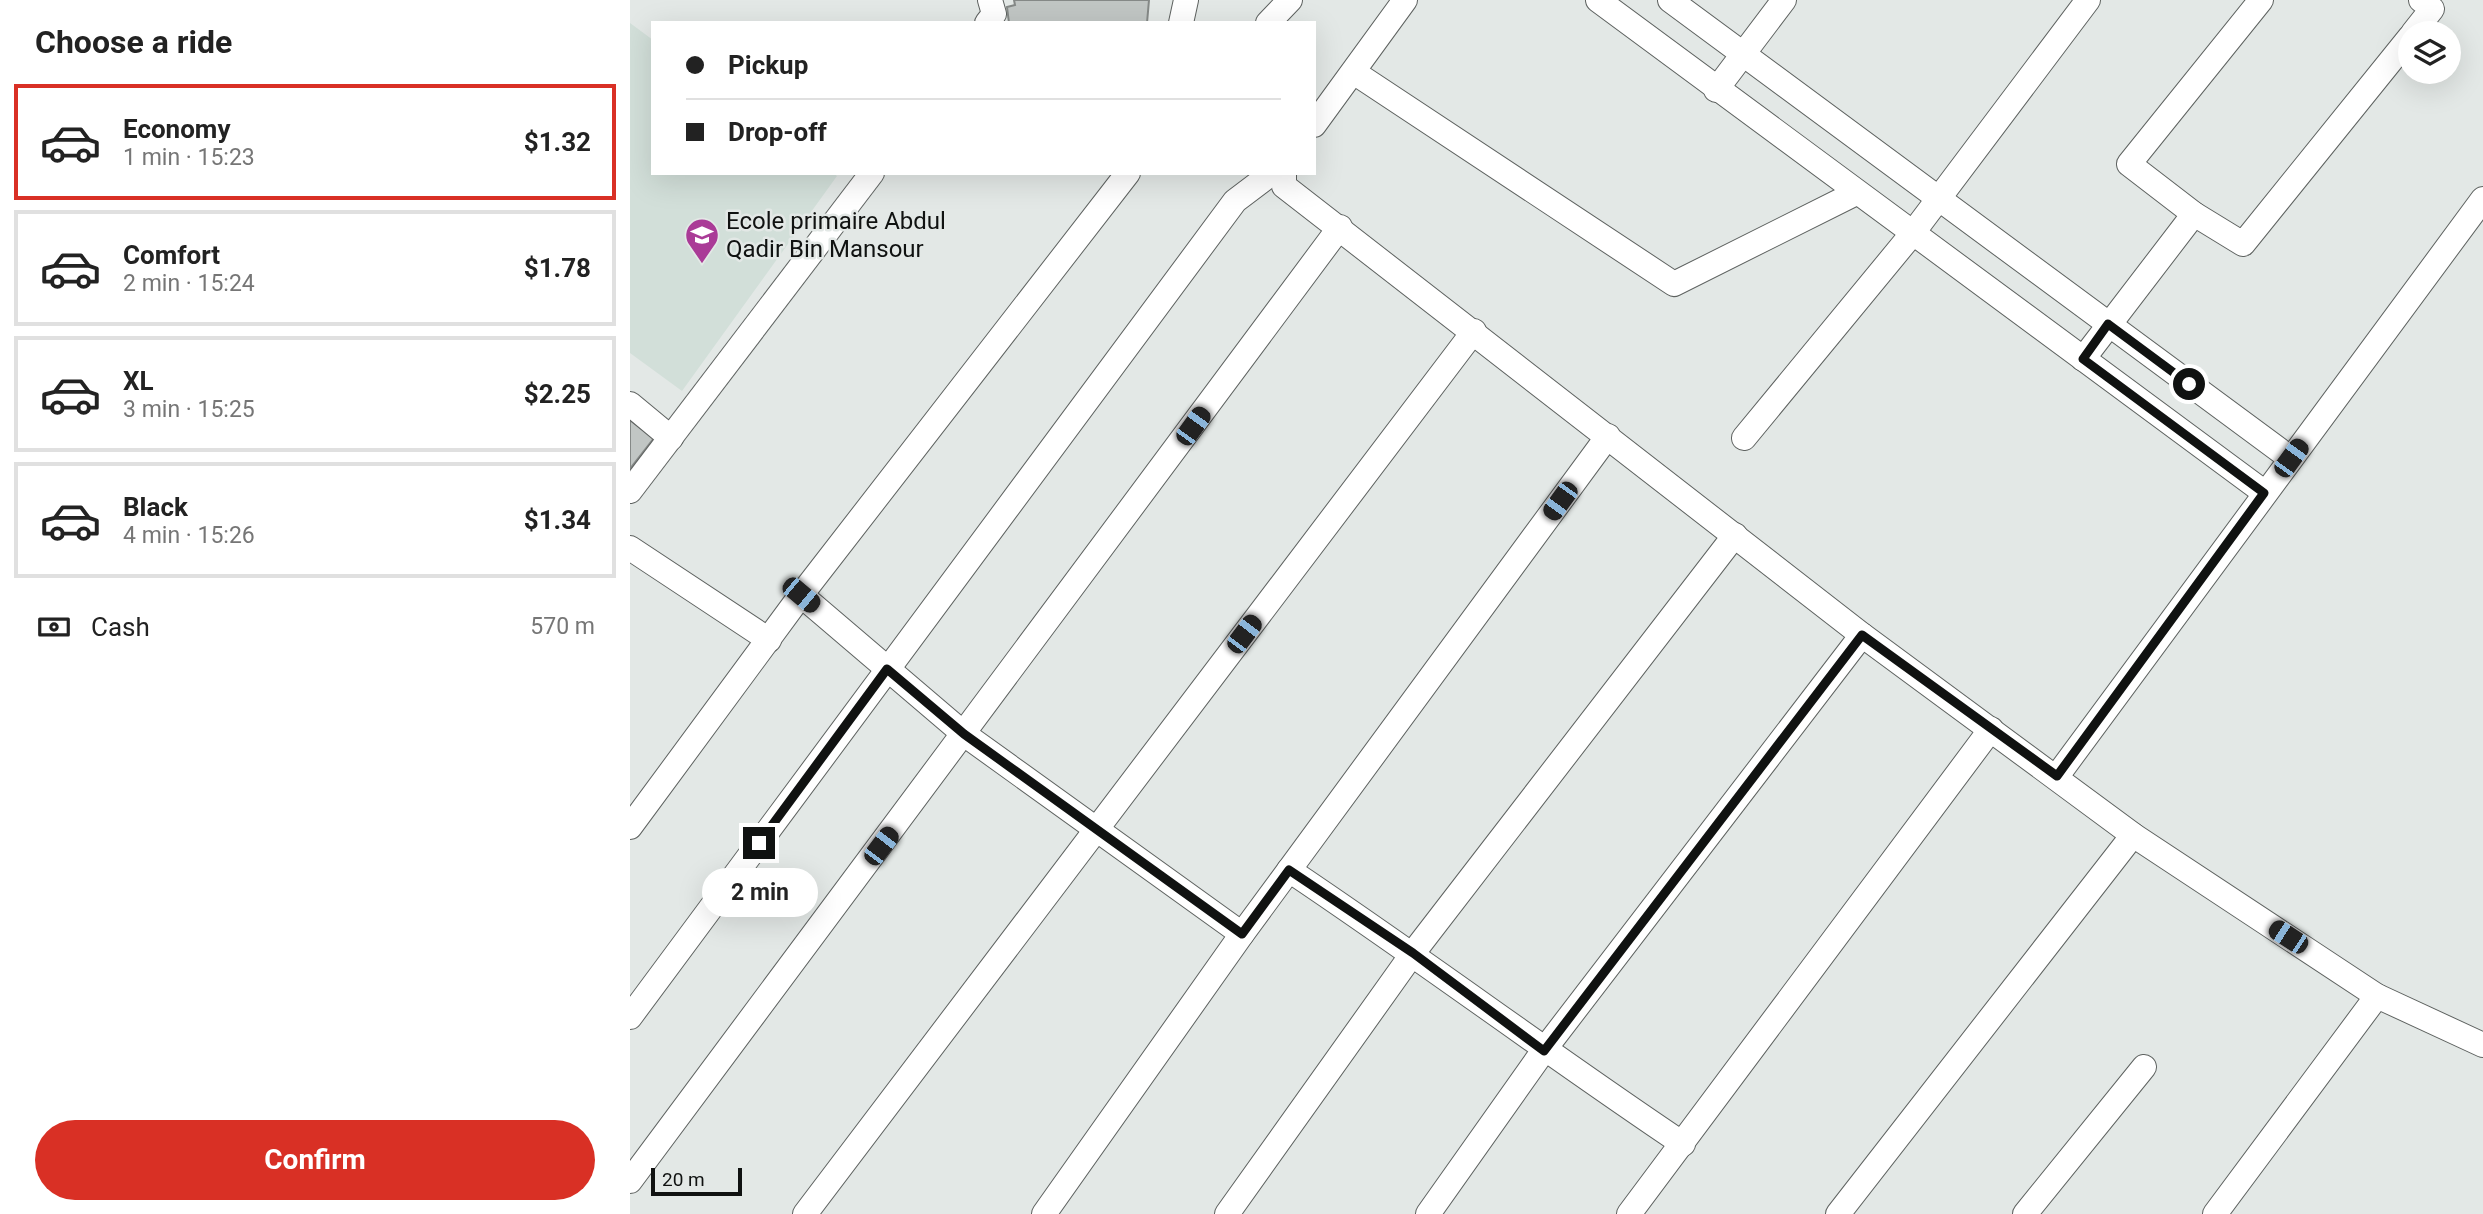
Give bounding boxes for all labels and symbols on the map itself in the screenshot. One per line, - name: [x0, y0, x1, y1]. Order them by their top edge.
- place label: Ecole primaire Abdul Qadir Bin Mansour: [726, 207, 946, 263]
- school or university icon: Ecole primaire Abdul Qadir Bin Mansour: [683, 216, 721, 265]
- route start: [2173, 368, 2205, 400]
- car: [1173, 403, 1214, 449]
- car: [2271, 435, 2312, 481]
- car: [1540, 478, 1581, 524]
- car: [779, 573, 824, 617]
- car: [1223, 611, 1266, 657]
- car: [860, 823, 903, 869]
- route end: [743, 827, 775, 859]
- callout: 2 min: [701, 868, 817, 917]
- car: [2265, 917, 2312, 957]
- scale bar: [651, 1165, 742, 1197]

